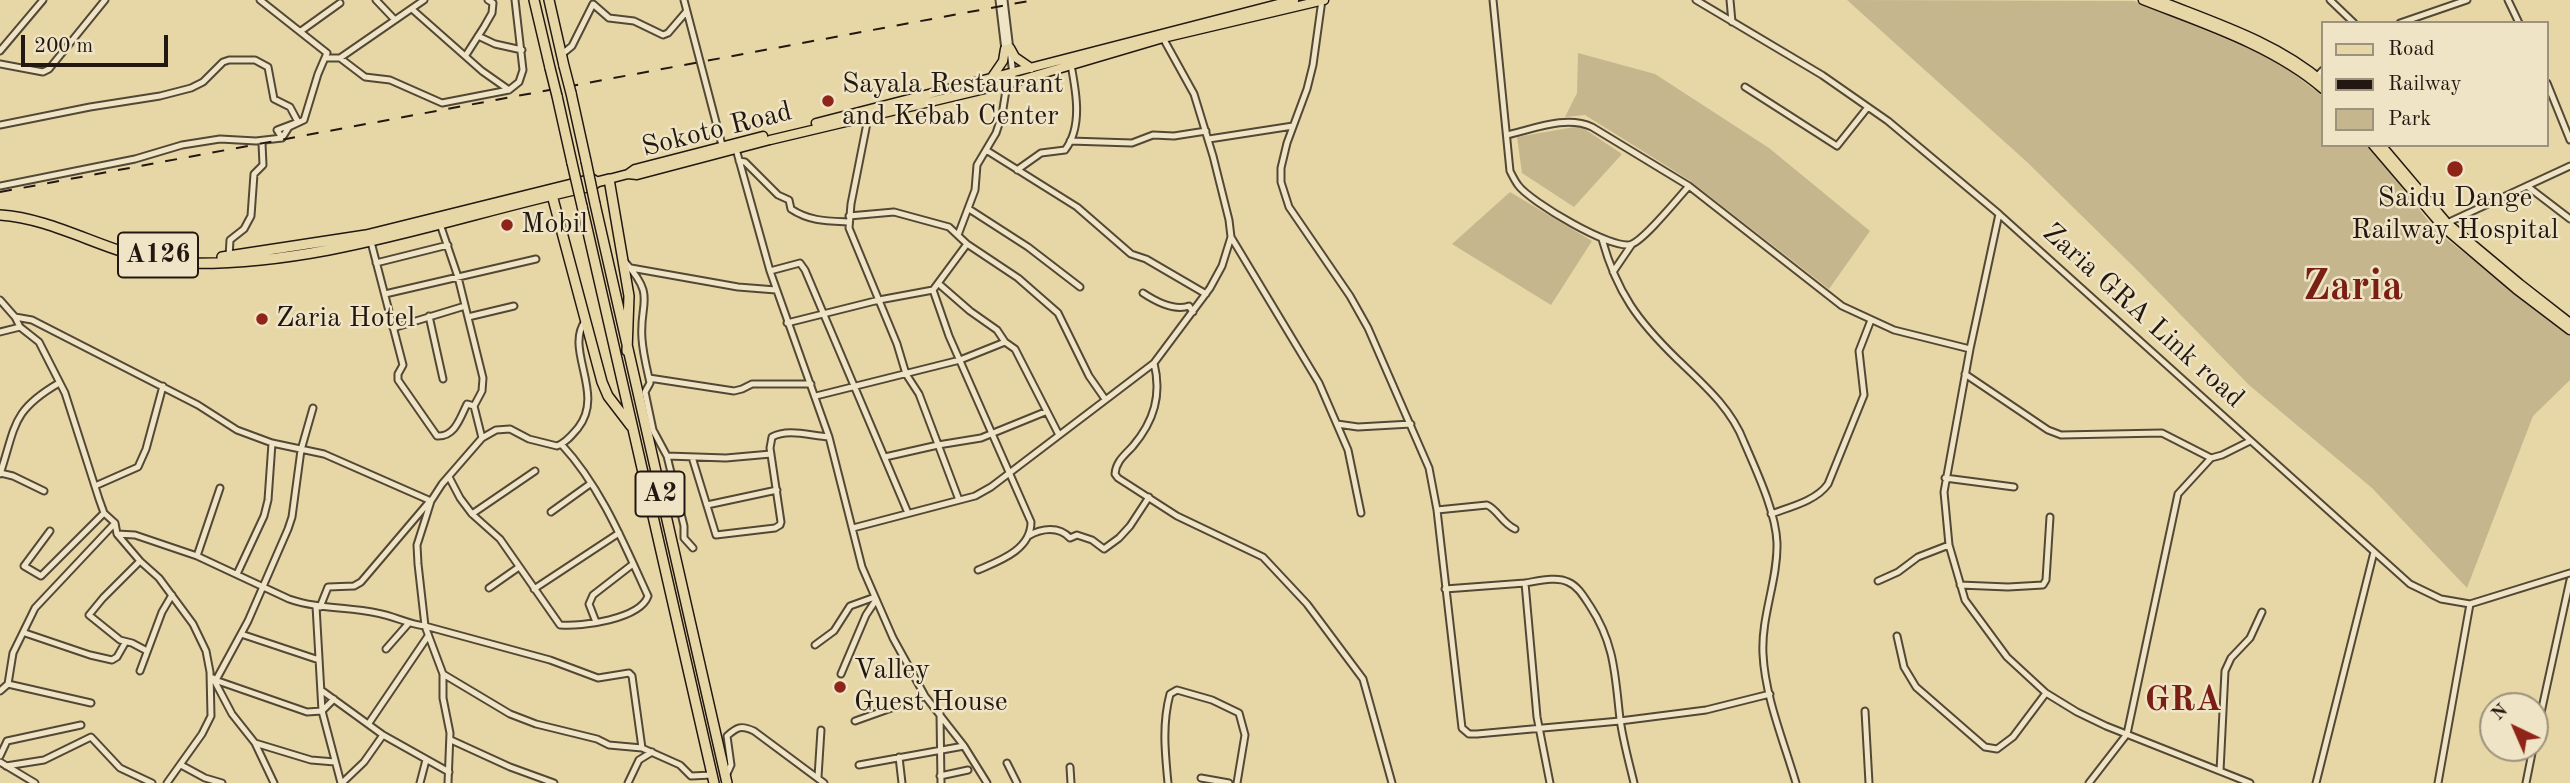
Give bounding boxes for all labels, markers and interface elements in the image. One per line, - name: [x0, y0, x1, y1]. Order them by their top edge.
- scale bar: [24, 21, 172, 65]
- legend: [2322, 21, 2549, 147]
- text: 200 m: [34, 36, 93, 57]
- text: Road: [2388, 39, 2435, 60]
- place label: Sayala Restaurant and Kebab Center: [842, 68, 1064, 134]
- text: Railway: [2388, 74, 2462, 95]
- marker: Sayala Restaurant and Kebab Center: [820, 93, 836, 109]
- street label: Sokoto Road: [638, 95, 796, 165]
- text: Park: [2388, 109, 2431, 130]
- marker: Saidu Dange Railway Hospital: [2445, 159, 2465, 179]
- place label: Saidu Dange Railway Hospital: [2351, 182, 2559, 248]
- place label: Mobil: [521, 208, 588, 242]
- marker: Mobil: [499, 217, 515, 233]
- street label: Zaria GRA Link road: [2035, 217, 2251, 415]
- road number: A126: [118, 232, 198, 278]
- district label: Zaria: [2303, 263, 2403, 313]
- place label: Zaria Hotel: [276, 302, 415, 336]
- marker: Zaria Hotel: [254, 311, 270, 327]
- road number: A2: [636, 472, 684, 516]
- place label: Valley Guest House: [854, 654, 1008, 720]
- marker: Valley Guest House: [832, 679, 848, 695]
- district label: GRA: [2144, 680, 2222, 722]
- north arrow: [2479, 692, 2549, 762]
- text: N: [2489, 701, 2512, 725]

